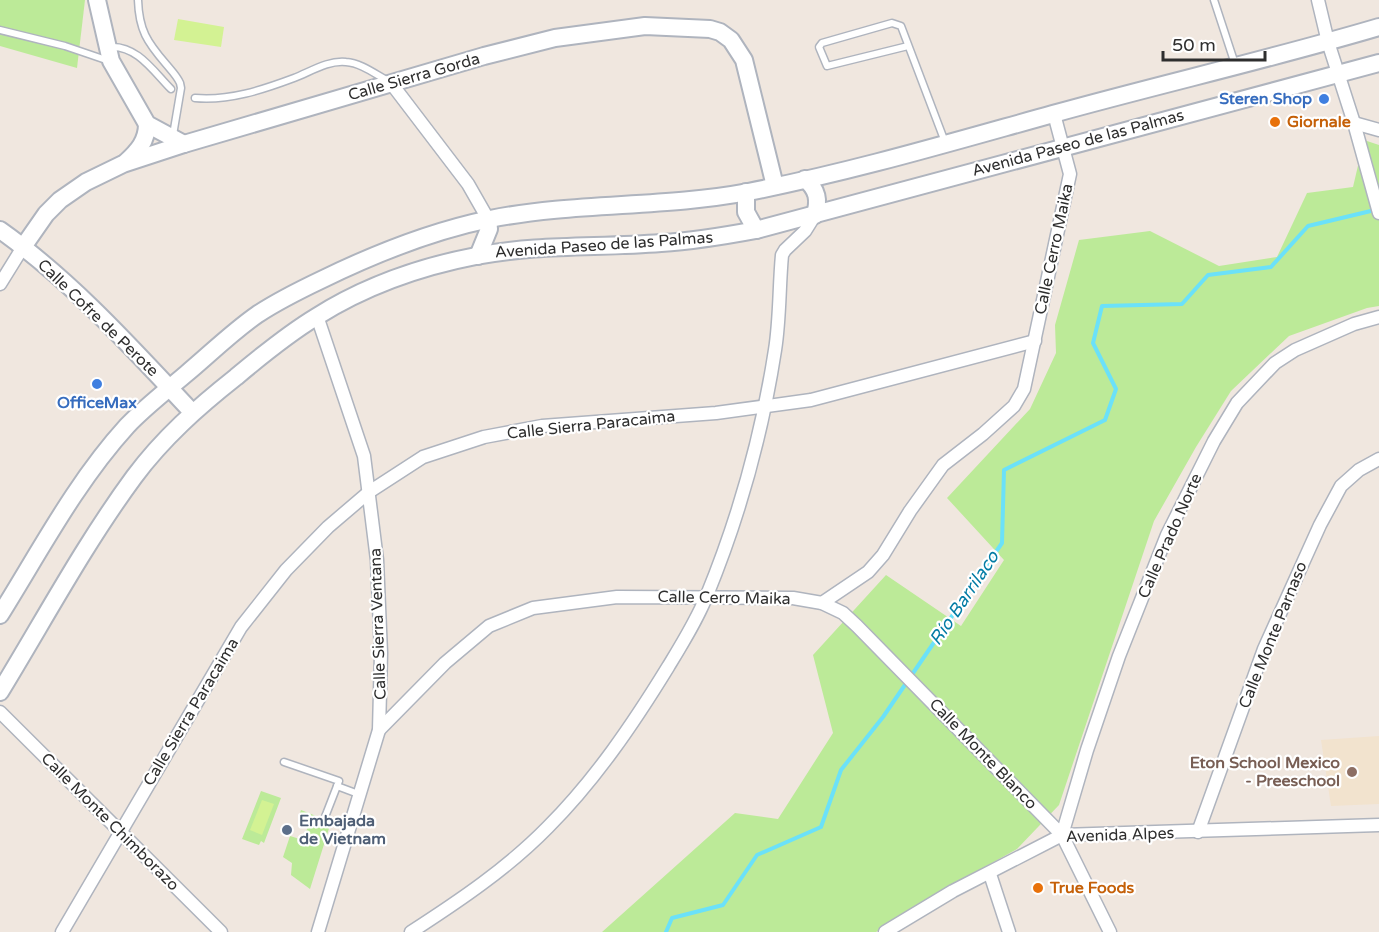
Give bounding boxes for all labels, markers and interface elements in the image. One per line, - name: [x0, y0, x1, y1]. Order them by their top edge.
- scale bar: [1163, 24, 1265, 62]
- text: 50 m: [1172, 34, 1216, 56]
- street label: Calle Sierra Gorda: [346, 49, 482, 105]
- place label: Steren Shop: [1219, 89, 1312, 109]
- marker: Steren Shop: [1317, 92, 1331, 106]
- street label: Avenida Paseo de las Palmas: [970, 105, 1186, 181]
- place label: Giornale: [1287, 112, 1351, 132]
- marker: Giornale: [1268, 115, 1282, 129]
- street label: Calle Cerro Maika: [1030, 182, 1078, 316]
- street label: Avenida Paseo de las Palmas: [494, 227, 714, 263]
- street label: Calle Cofre de Perote: [33, 255, 163, 381]
- marker: OfficeMax: [90, 377, 104, 391]
- place label: OfficeMax: [57, 393, 137, 413]
- street label: Calle Sierra Paracaima: [506, 406, 676, 444]
- street label: Calle Prado Norte: [1133, 470, 1207, 602]
- water label: Río Barrilaco: [924, 546, 1004, 649]
- street label: Calle Sierra Ventana: [365, 548, 391, 700]
- street label: Calle Monte Parnaso: [1234, 559, 1312, 711]
- street label: Calle Cerro Maika: [657, 587, 791, 609]
- street label: Calle Sierra Paracaima: [139, 634, 243, 790]
- street label: Calle Monte Blanco: [925, 694, 1041, 814]
- street label: Calle Monte Chimborazo: [37, 749, 183, 895]
- place label: Eton School Mexico - Preeschool: [1190, 753, 1340, 791]
- marker: Eton School Mexico - Preeschool: [1345, 765, 1359, 779]
- place label: Embajada de Vietnam: [299, 811, 386, 849]
- marker: Embajada de Vietnam: [280, 823, 294, 837]
- street label: Avenida Alpes: [1065, 823, 1175, 847]
- place label: True Foods: [1049, 878, 1135, 898]
- marker: True Foods: [1031, 881, 1045, 895]

